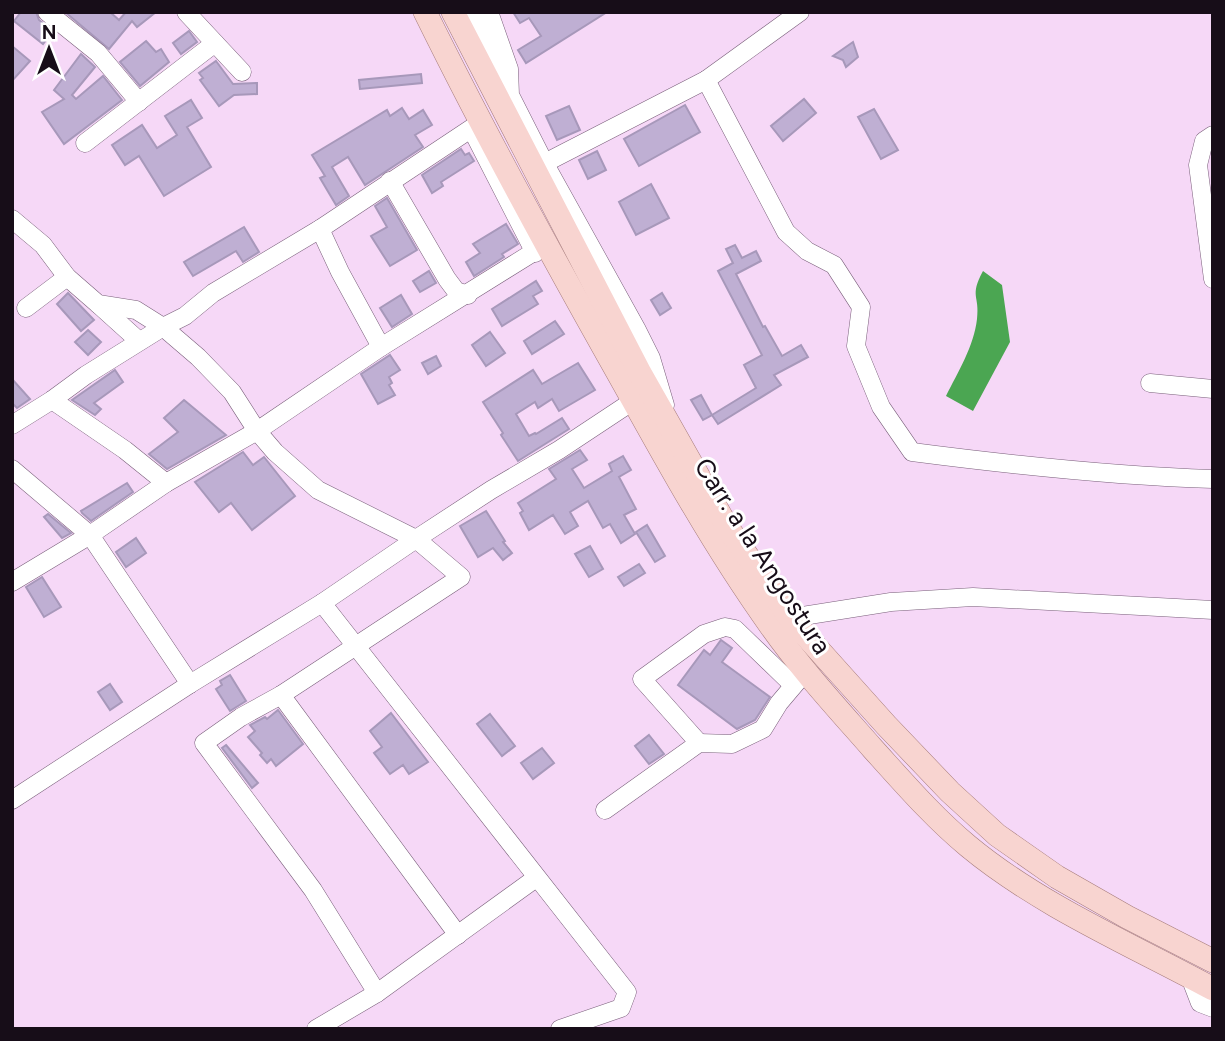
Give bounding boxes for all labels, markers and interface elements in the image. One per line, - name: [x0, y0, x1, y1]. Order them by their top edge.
- north arrow: [14, 14, 84, 84]
- text: N: [42, 21, 56, 44]
- street label: Carr. a la Angostura: [688, 452, 838, 660]

